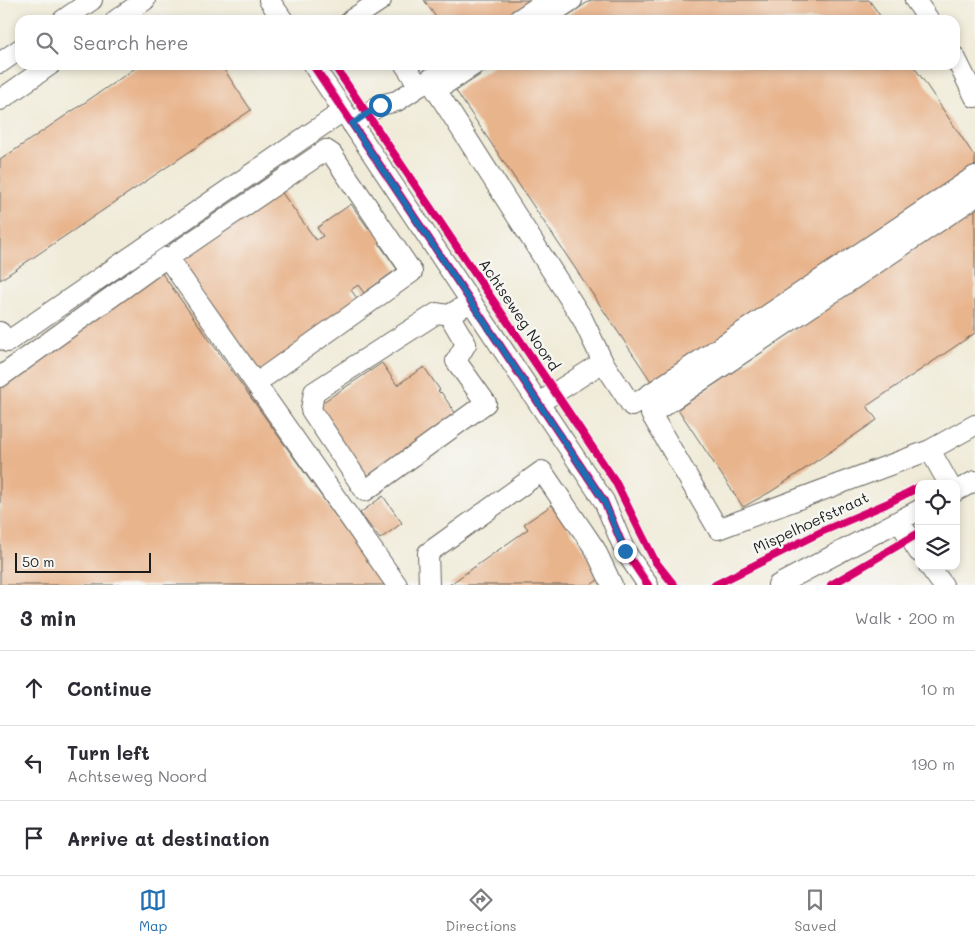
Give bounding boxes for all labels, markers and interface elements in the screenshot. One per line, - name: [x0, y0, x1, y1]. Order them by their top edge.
- search box: [15, 15, 960, 70]
- icon: search: [33, 29, 61, 57]
- text: Search here: [73, 30, 189, 55]
- route start: [369, 94, 392, 117]
- street label: Achtseweg Noord: [475, 254, 565, 374]
- map controls: [915, 480, 960, 570]
- button: locate: [915, 480, 960, 525]
- street label: Mispelhoefstraat: [750, 487, 872, 558]
- button: layers: [915, 525, 960, 570]
- route end: [614, 540, 637, 563]
- scale bar: [15, 550, 151, 573]
- text: 50 m: [22, 552, 54, 571]
- text: 3 min: [20, 604, 76, 631]
- text: Walk · 200 m: [855, 607, 955, 628]
- icon: ahead: [20, 674, 48, 702]
- text: Continue: [67, 676, 152, 701]
- text: 10 m: [920, 678, 955, 699]
- text: Turn left: [67, 740, 150, 765]
- icon: left: [20, 749, 48, 777]
- text: 190 m: [911, 753, 955, 774]
- text: Achtseweg Noord: [67, 765, 207, 786]
- icon: arrive: [20, 824, 48, 852]
- text: Arrive at destination: [67, 826, 270, 851]
- tab: Map: [139, 886, 167, 935]
- tab: Directions: [445, 886, 517, 935]
- tab: Saved: [794, 886, 836, 935]

